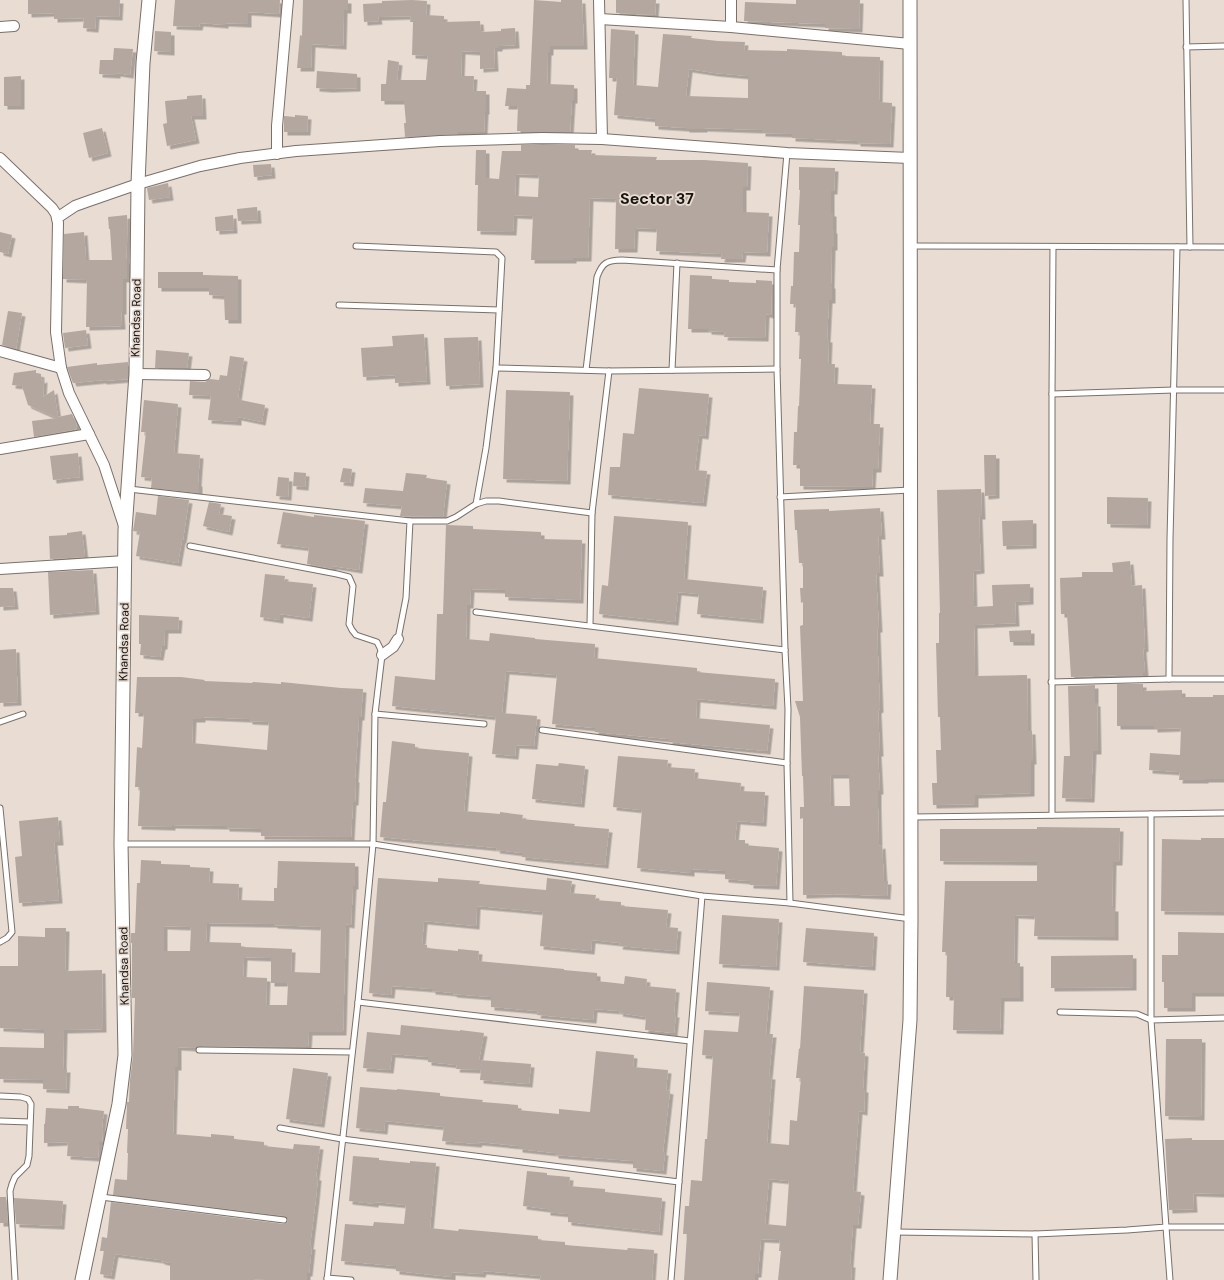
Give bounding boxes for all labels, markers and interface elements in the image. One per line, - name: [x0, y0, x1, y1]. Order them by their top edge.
- district label: Sector 37: [620, 188, 694, 209]
- street label: Khandsa Road: [127, 279, 145, 357]
- street label: Khandsa Road: [115, 603, 133, 681]
- street label: Khandsa Road: [115, 927, 133, 1005]

